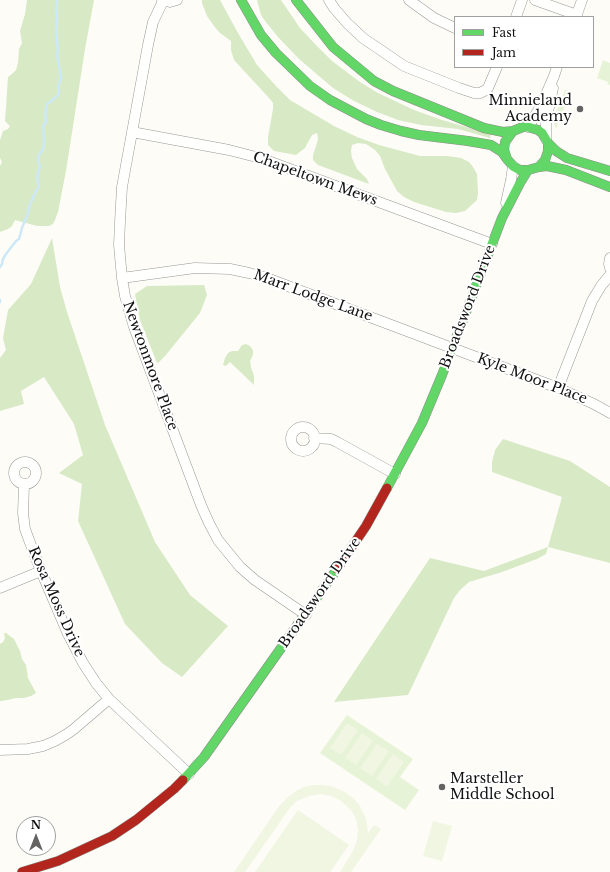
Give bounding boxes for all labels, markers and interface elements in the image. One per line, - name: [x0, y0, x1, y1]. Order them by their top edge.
- legend: [454, 16, 594, 68]
- text: Fast: [492, 25, 516, 40]
- text: Jam: [492, 45, 516, 60]
- place label: Minnieland Academy: [488, 93, 572, 126]
- marker: Minnieland Academy: [575, 104, 585, 114]
- street label: Chapeltown Mews: [250, 149, 380, 209]
- street label: Broadsword Drive: [437, 243, 499, 371]
- street label: Marr Lodge Lane: [251, 267, 375, 325]
- street label: Newtonmore Place: [119, 299, 181, 433]
- street label: Kyle Moor Place: [475, 350, 589, 408]
- street label: Broadsword Drive: [276, 535, 364, 651]
- street label: Rosa Moss Drive: [24, 544, 88, 660]
- place label: Marsteller Middle School: [450, 771, 555, 804]
- marker: Marsteller Middle School: [437, 782, 447, 792]
- north arrow: [16, 816, 56, 856]
- text: N: [31, 818, 41, 832]

